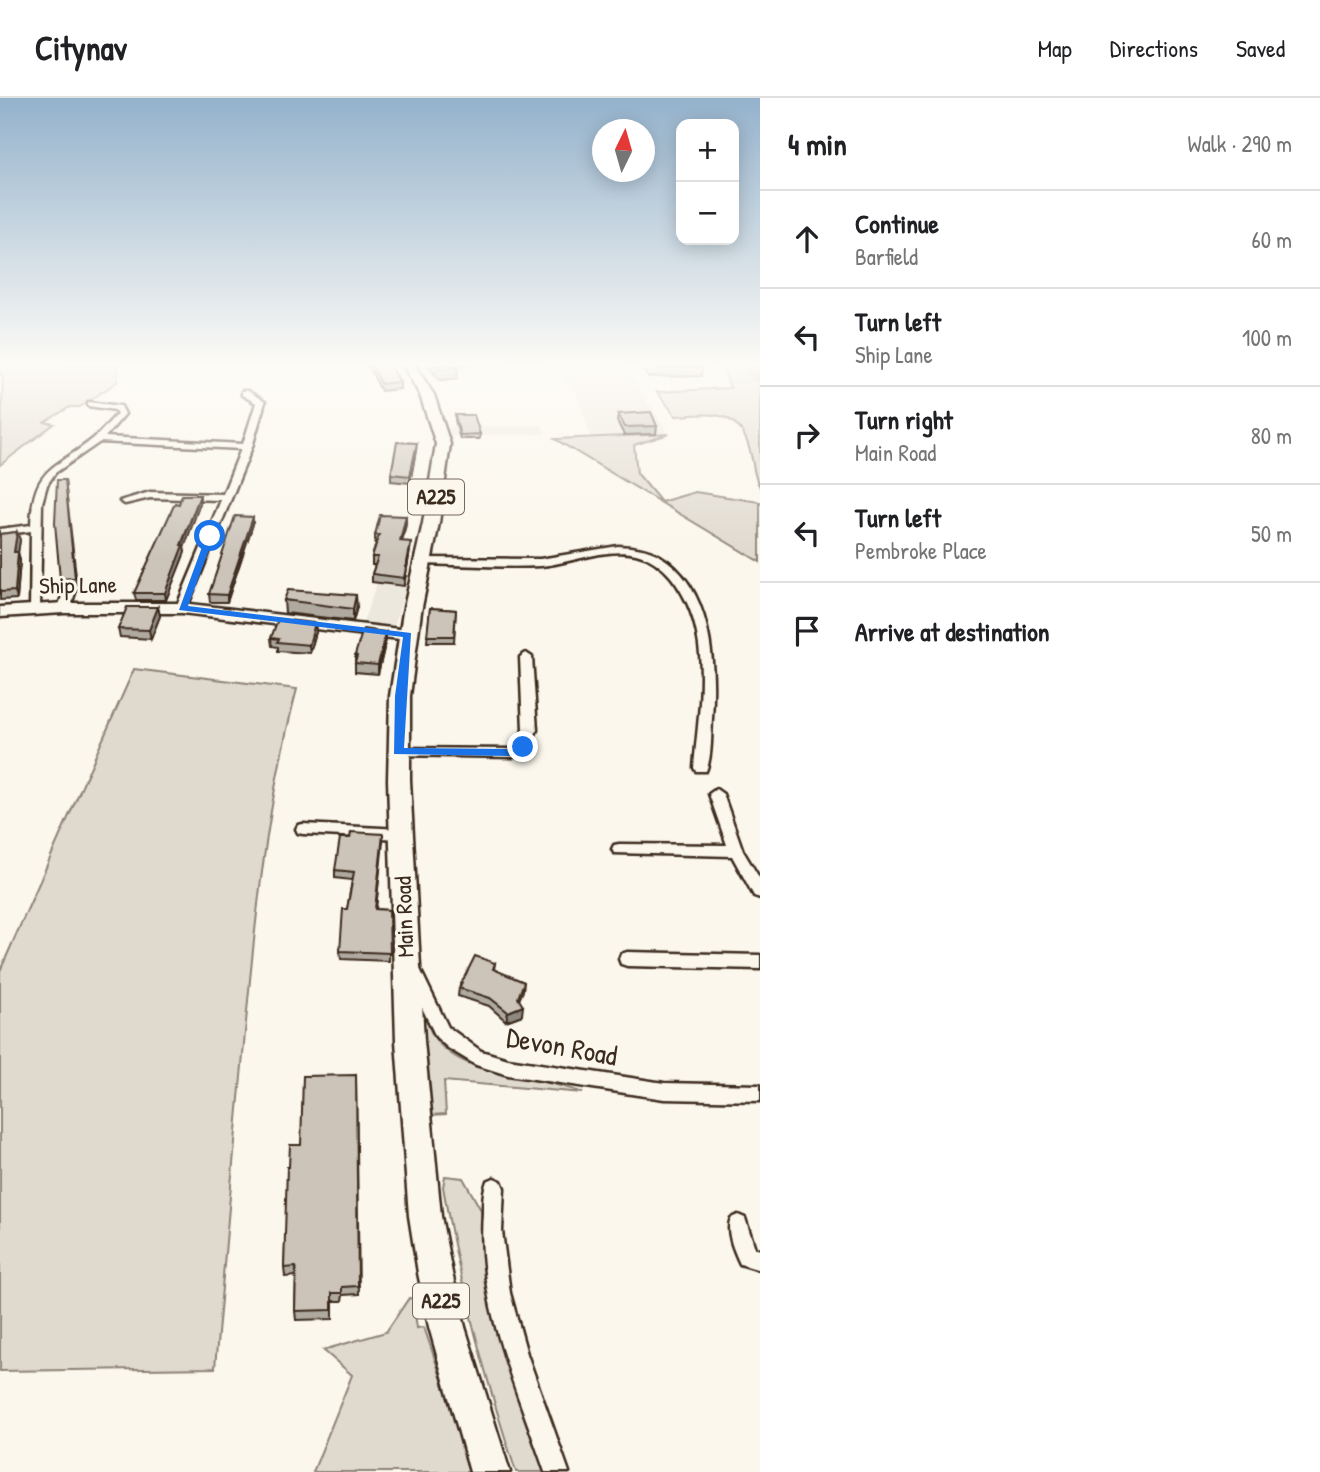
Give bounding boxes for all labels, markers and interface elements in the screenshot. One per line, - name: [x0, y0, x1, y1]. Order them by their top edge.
- text: Citynav: [35, 26, 127, 70]
- text: Map: [1038, 32, 1072, 64]
- text: Directions: [1110, 32, 1198, 64]
- text: Saved: [1236, 32, 1285, 64]
- north arrow: [592, 119, 655, 182]
- map controls: [676, 119, 739, 245]
- button: +: [676, 119, 739, 182]
- text: 4 min: [788, 124, 847, 164]
- text: Walk · 290 m: [1188, 128, 1292, 159]
- button: −: [676, 182, 739, 245]
- text: Continue: [855, 206, 939, 241]
- icon: ahead: [788, 220, 826, 258]
- text: 60 m: [1252, 224, 1292, 255]
- text: Barfield: [855, 241, 918, 272]
- text: Turn left: [855, 304, 941, 339]
- icon: left: [788, 318, 826, 356]
- text: 100 m: [1242, 322, 1292, 353]
- text: Ship Lane: [855, 339, 933, 370]
- text: Turn right: [855, 402, 953, 437]
- icon: right: [788, 416, 826, 454]
- text: 80 m: [1251, 420, 1292, 451]
- text: Main Road: [855, 437, 936, 468]
- road number: A225: [408, 480, 464, 514]
- text: Turn left: [855, 500, 941, 535]
- icon: left: [788, 514, 826, 552]
- text: 50 m: [1251, 518, 1292, 549]
- route start: [194, 520, 225, 551]
- text: Pembroke Place: [855, 535, 987, 566]
- street label: Ship Lane: [39, 568, 117, 601]
- icon: arrive: [788, 612, 826, 650]
- text: Arrive at destination: [855, 614, 1050, 649]
- route end: [507, 731, 538, 762]
- street label: Main Road: [387, 876, 420, 958]
- street label: Devon Road: [504, 1018, 620, 1074]
- road number: A225: [413, 1284, 469, 1318]

